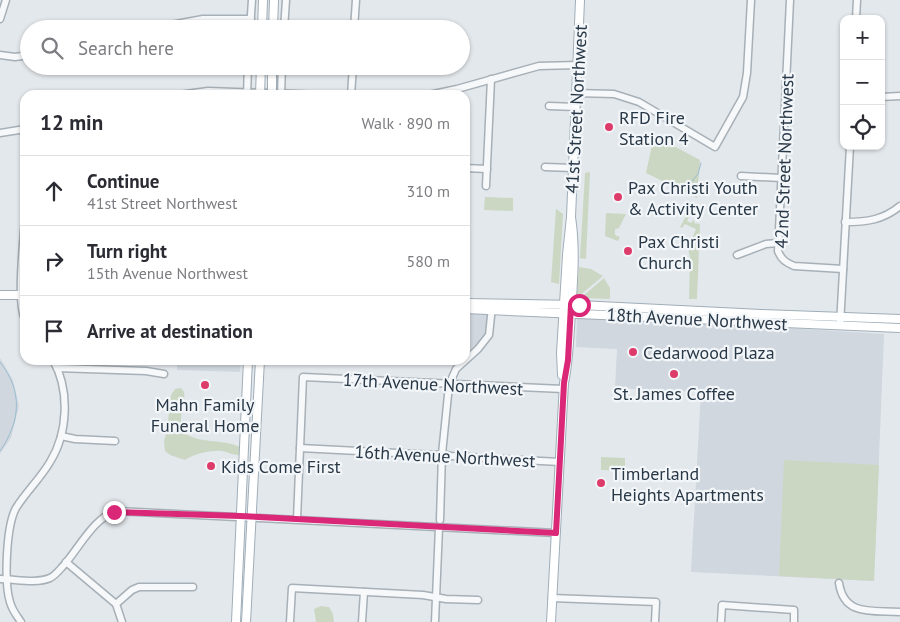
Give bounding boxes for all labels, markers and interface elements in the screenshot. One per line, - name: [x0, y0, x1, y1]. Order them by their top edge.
- map controls: [840, 15, 885, 150]
- button: +: [840, 15, 885, 60]
- search box: [20, 20, 470, 75]
- street label: 41st Street Northwest: [560, 24, 592, 194]
- icon: search: [38, 34, 66, 62]
- text: Search here: [78, 36, 174, 60]
- button: −: [840, 60, 885, 105]
- street label: 42nd Street Northwest: [769, 73, 799, 249]
- button: locate: [840, 105, 885, 150]
- place label: RFD Fire Station 4: [619, 106, 689, 150]
- text: 12 min: [40, 109, 103, 136]
- text: Walk · 890 m: [361, 113, 450, 133]
- marker: RFD Fire Station 4: [603, 121, 615, 133]
- text: Continue: [87, 169, 159, 193]
- place label: Pax Christi Youth & Activity Center: [628, 176, 758, 220]
- icon: ahead: [40, 177, 68, 205]
- text: 310 m: [407, 181, 450, 201]
- marker: Pax Christi Youth & Activity Center: [612, 191, 624, 203]
- text: 41st Street Northwest: [87, 193, 237, 213]
- place label: Pax Christi Church: [638, 230, 719, 274]
- text: Turn right: [87, 239, 167, 263]
- marker: Pax Christi Church: [622, 245, 634, 257]
- icon: right: [40, 247, 68, 275]
- text: 580 m: [407, 251, 450, 271]
- text: 15th Avenue Northwest: [87, 263, 248, 283]
- route start: [568, 294, 591, 317]
- street label: 18th Avenue Northwest: [606, 303, 788, 335]
- icon: arrive: [40, 317, 68, 345]
- text: Arrive at destination: [87, 319, 253, 343]
- place label: Cedarwood Plaza: [643, 341, 775, 364]
- marker: Cedarwood Plaza: [627, 346, 639, 358]
- street label: 17th Avenue Northwest: [342, 368, 524, 400]
- marker: St. James Coffee: [668, 368, 680, 380]
- marker: Mahn Family Funeral Home: [199, 379, 211, 391]
- place label: St. James Coffee: [613, 382, 735, 405]
- place label: Mahn Family Funeral Home: [151, 393, 259, 437]
- street label: 16th Avenue Northwest: [354, 440, 536, 472]
- place label: Kids Come First: [221, 455, 341, 478]
- marker: Kids Come First: [205, 460, 217, 472]
- place label: Timberland Heights Apartments: [611, 462, 764, 506]
- marker: Timberland Heights Apartments: [595, 477, 607, 489]
- route end: [103, 501, 126, 524]

